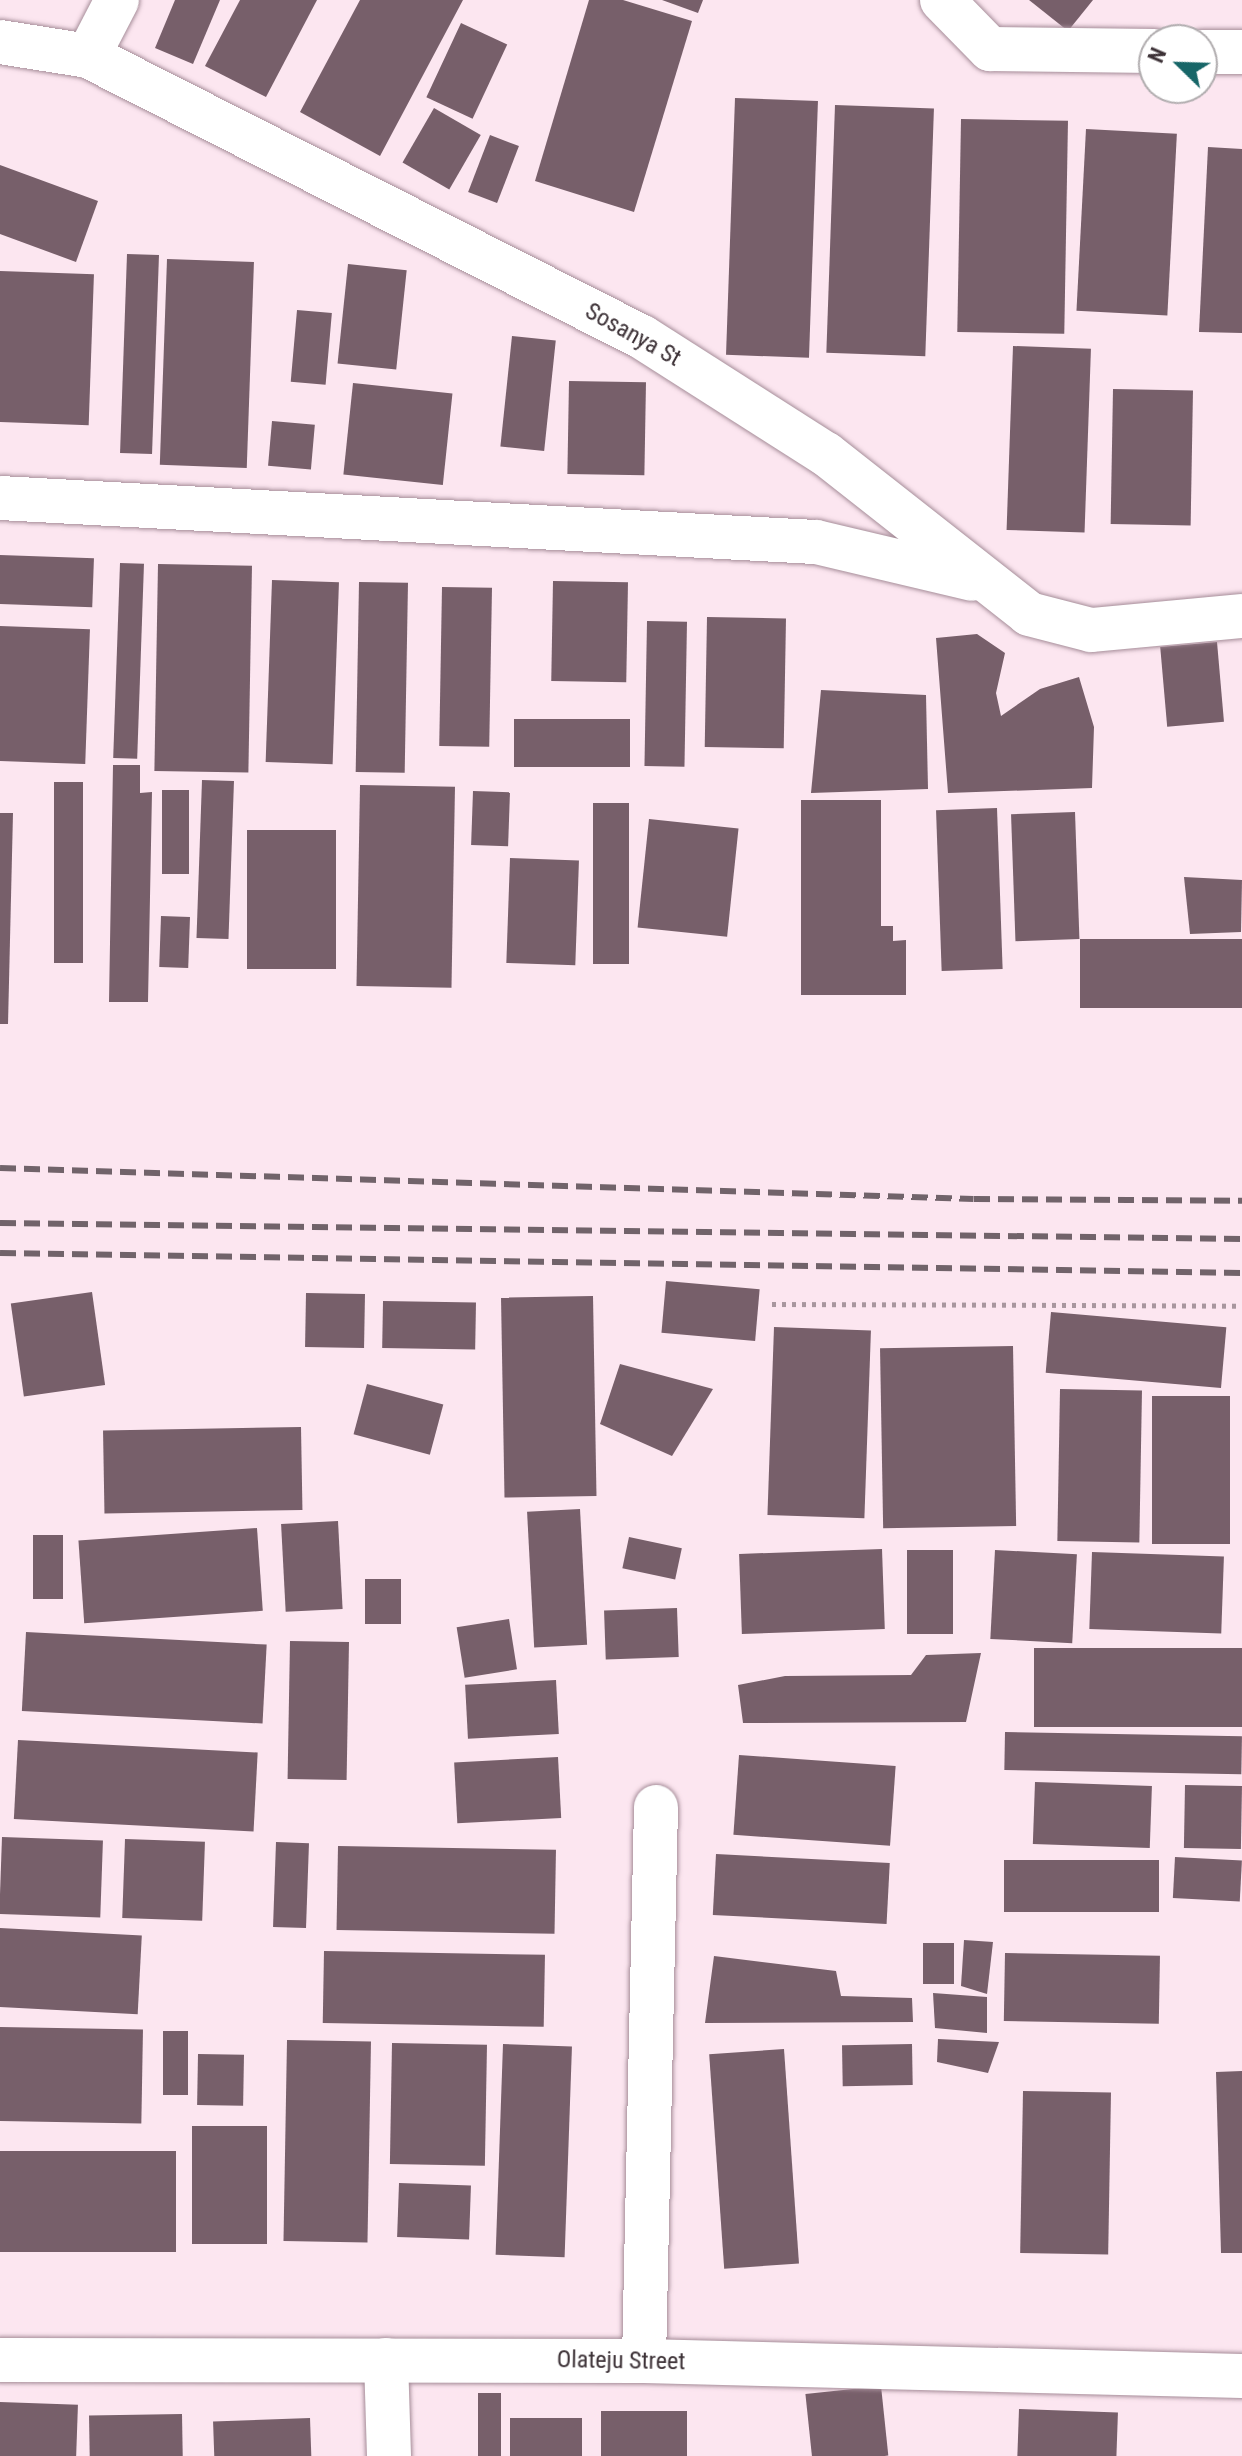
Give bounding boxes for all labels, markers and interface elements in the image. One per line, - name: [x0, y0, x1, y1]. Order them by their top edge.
- north arrow: [1138, 24, 1218, 104]
- text: N: [1143, 44, 1171, 66]
- street label: Sosanya St: [580, 297, 686, 373]
- street label: Olateju Street: [557, 2345, 685, 2377]

